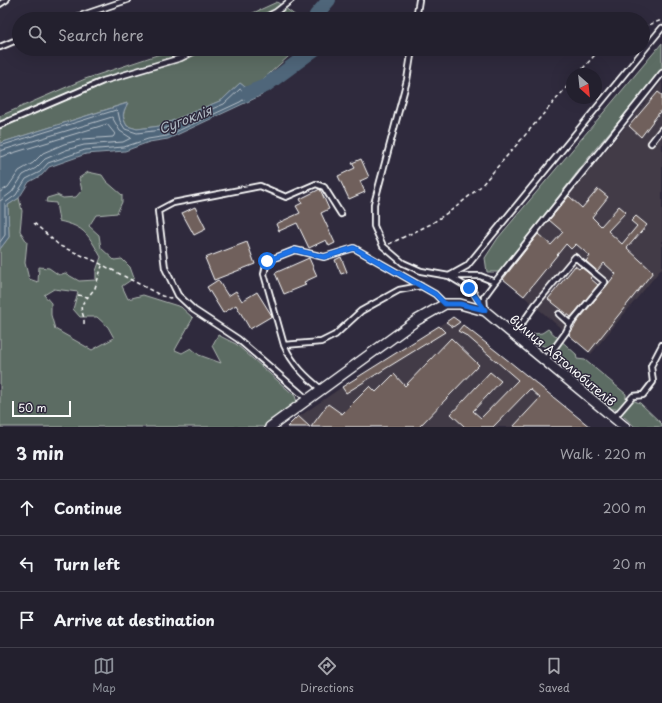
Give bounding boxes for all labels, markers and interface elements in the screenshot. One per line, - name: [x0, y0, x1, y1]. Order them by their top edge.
- search box: [12, 12, 650, 56]
- icon: search: [26, 23, 48, 45]
- text: Search here: [58, 23, 144, 46]
- north arrow: [566, 68, 602, 104]
- water label: Сугоклія: [156, 100, 215, 138]
- route start: [258, 252, 276, 270]
- route end: [460, 279, 478, 297]
- street label: вулиця Автолюбителів: [506, 310, 620, 410]
- scale bar: [12, 399, 71, 418]
- text: 50 m: [18, 399, 47, 416]
- text: 3 min: [16, 440, 64, 466]
- text: Walk · 220 m: [560, 444, 646, 463]
- text: Continue: [54, 496, 122, 519]
- icon: ahead: [16, 497, 38, 519]
- text: 200 m: [603, 498, 646, 517]
- text: Turn left: [54, 552, 120, 575]
- icon: left: [16, 553, 38, 575]
- text: 20 m: [612, 554, 646, 573]
- text: Arrive at destination: [54, 608, 215, 631]
- icon: arrive: [16, 609, 38, 631]
- tab: Map: [92, 655, 116, 696]
- tab: Directions: [300, 655, 354, 696]
- tab: Saved: [538, 655, 570, 696]

